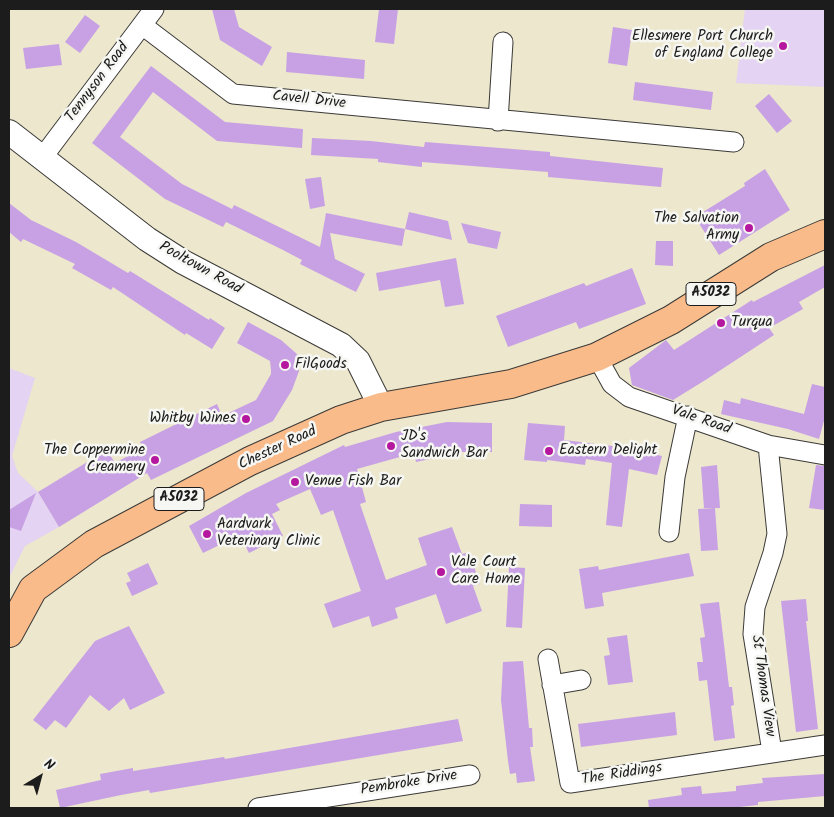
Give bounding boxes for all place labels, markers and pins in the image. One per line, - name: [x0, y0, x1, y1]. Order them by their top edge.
- place label: Ellesmere Port Church of England College: [632, 28, 773, 63]
- marker: Ellesmere Port Church of England College: [777, 40, 789, 52]
- place label: The Salvation Army: [654, 210, 739, 245]
- marker: The Salvation Army: [743, 222, 755, 234]
- place label: Turqua: [731, 314, 773, 332]
- marker: Turqua: [715, 317, 727, 329]
- place label: FilGoods: [295, 356, 347, 374]
- marker: FilGoods: [279, 359, 291, 371]
- place label: Whitby Wines: [149, 410, 236, 428]
- marker: Whitby Wines: [240, 413, 252, 425]
- place label: JD's Sandwich Bar: [401, 428, 487, 463]
- marker: JD's Sandwich Bar: [385, 440, 397, 452]
- place label: The Coppermine Creamery: [44, 442, 145, 477]
- place label: Eastern Delight: [559, 442, 657, 460]
- marker: Eastern Delight: [543, 445, 555, 457]
- marker: The Coppermine Creamery: [149, 454, 161, 466]
- place label: Venue Fish Bar: [305, 473, 401, 491]
- marker: Venue Fish Bar: [289, 476, 301, 488]
- place label: Aardvark Veterinary Clinic: [217, 516, 320, 551]
- marker: Aardvark Veterinary Clinic: [201, 528, 213, 540]
- place label: Vale Court Care Home: [451, 554, 520, 589]
- marker: Vale Court Care Home: [435, 566, 447, 578]

